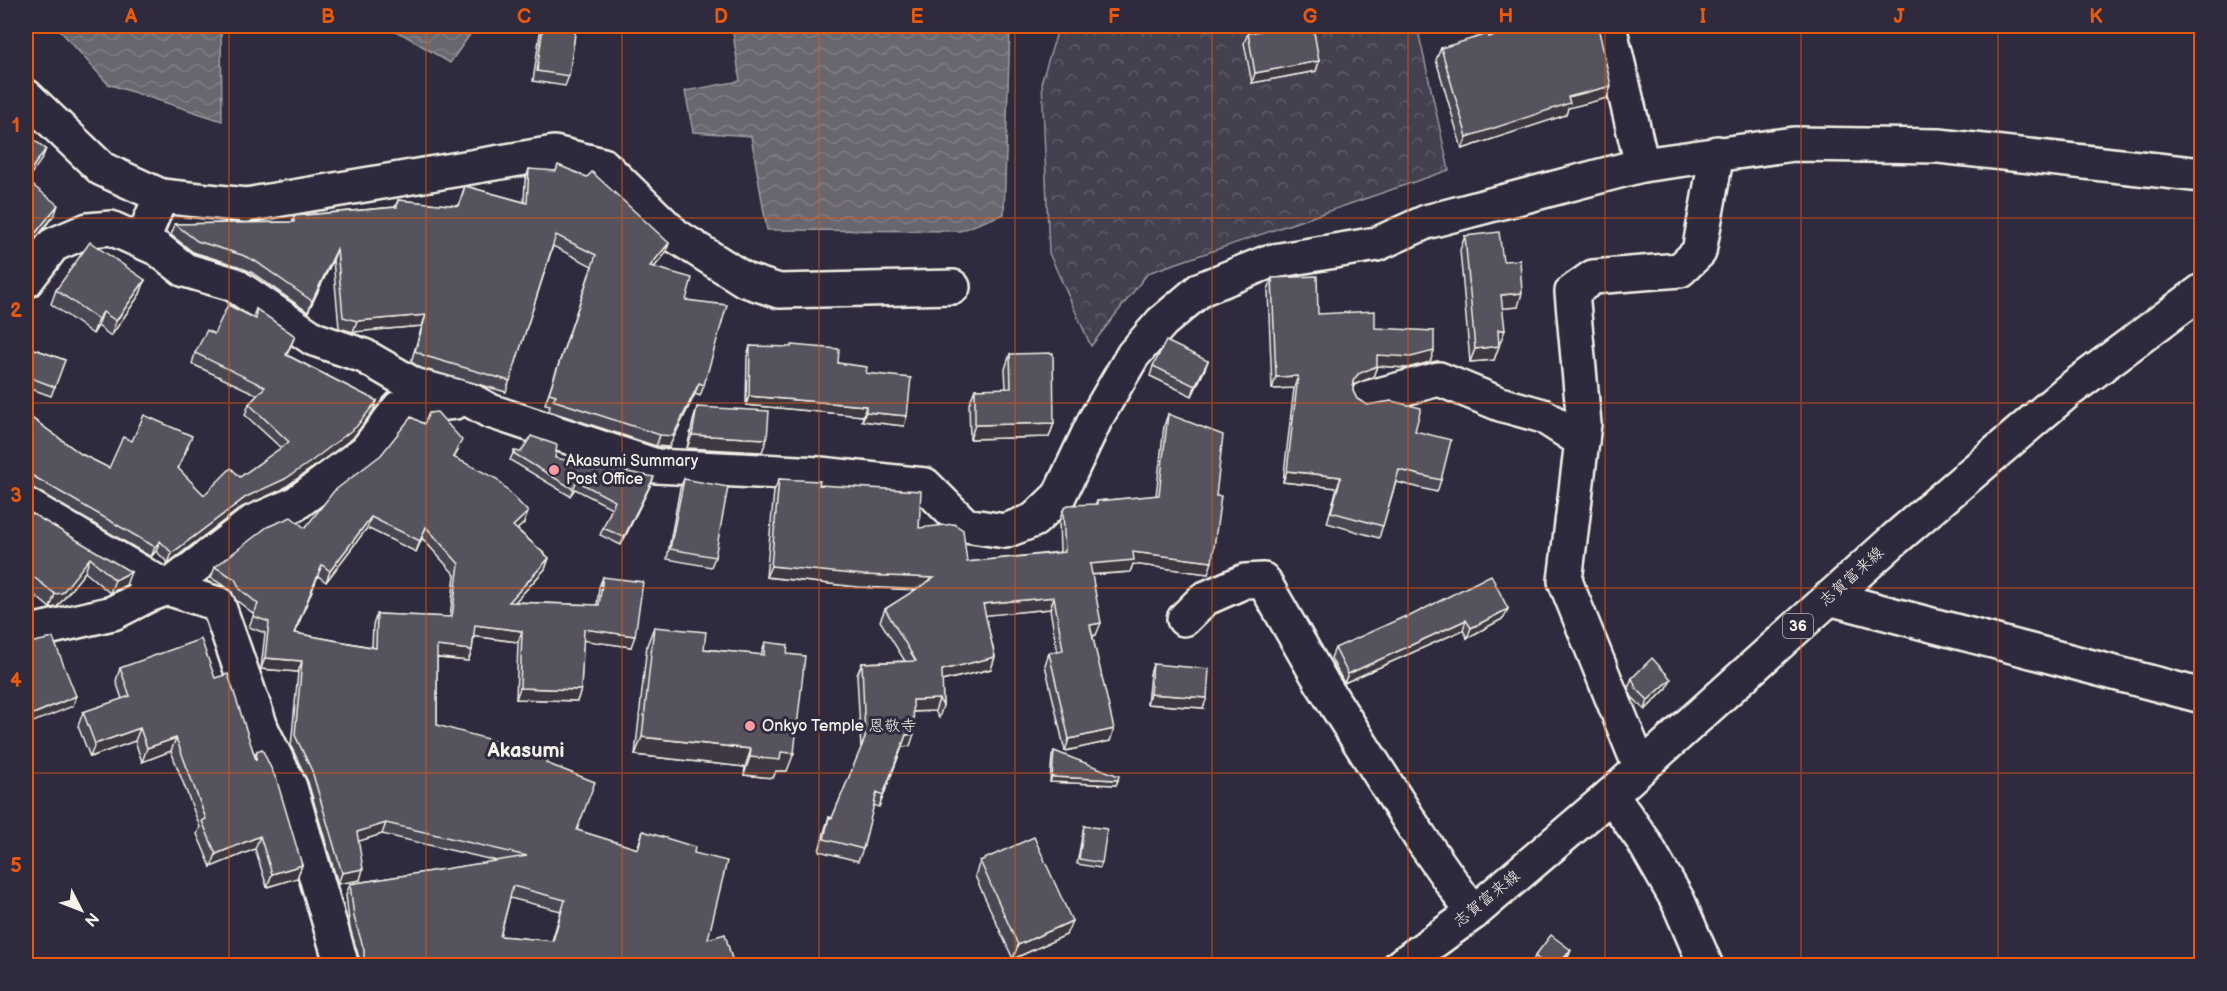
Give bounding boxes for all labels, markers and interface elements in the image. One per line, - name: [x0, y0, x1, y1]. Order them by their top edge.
- text: A: [124, 5, 138, 29]
- text: B: [321, 5, 335, 29]
- text: C: [517, 5, 531, 29]
- text: D: [714, 5, 728, 29]
- text: E: [911, 5, 924, 29]
- text: F: [1108, 5, 1120, 29]
- text: G: [1303, 5, 1318, 29]
- text: H: [1499, 5, 1513, 29]
- text: I: [1700, 5, 1706, 29]
- text: J: [1894, 5, 1906, 29]
- text: K: [2089, 5, 2103, 29]
- text: 1: [12, 114, 20, 138]
- text: 2: [10, 299, 22, 323]
- place label: Akasumi Summary Post Office: [566, 452, 699, 489]
- marker: Akasumi Summary Post Office: [547, 463, 561, 477]
- text: 3: [10, 484, 22, 508]
- street label: 志賀富来線: [1816, 543, 1888, 611]
- road number: 36: [1783, 614, 1813, 638]
- text: 4: [10, 669, 22, 693]
- place label: Onkyo Temple 恩敬寺: [762, 717, 916, 736]
- marker: Onkyo Temple 恩敬寺: [743, 719, 757, 733]
- district label: Akasumi: [487, 739, 564, 763]
- text: 5: [10, 854, 22, 878]
- street label: 志賀富来線: [1450, 866, 1524, 932]
- north arrow: [51, 880, 111, 940]
- text: N: [80, 908, 102, 930]

